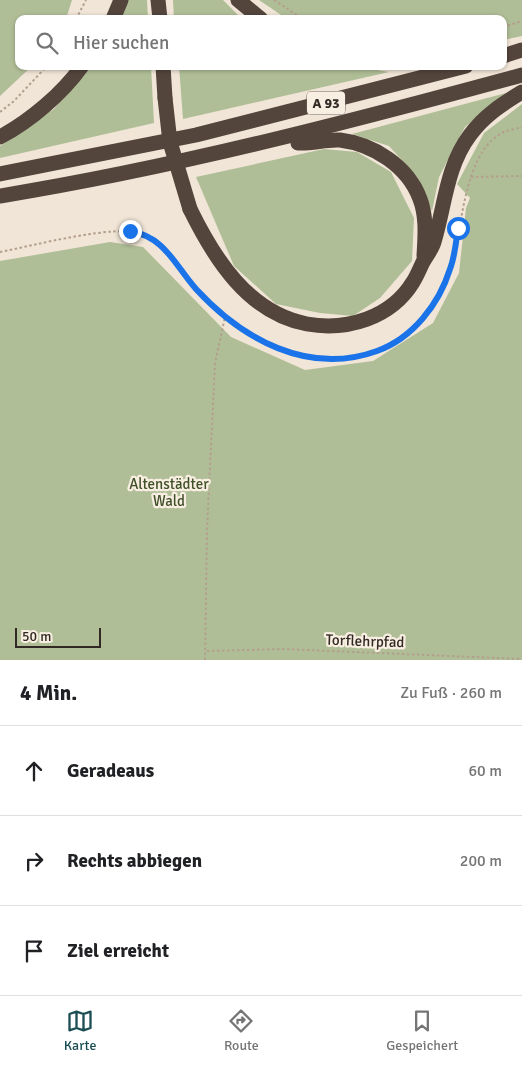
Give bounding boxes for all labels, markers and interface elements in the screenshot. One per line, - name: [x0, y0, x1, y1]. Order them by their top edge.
- search box: [15, 15, 507, 70]
- icon: search: [33, 29, 61, 57]
- text: Hier suchen: [73, 31, 169, 55]
- road number: A 93: [307, 92, 345, 115]
- route start: [447, 217, 470, 240]
- route end: [119, 220, 142, 243]
- park label: Altenstädter Wald: [129, 475, 209, 510]
- scale bar: [15, 625, 101, 648]
- text: 50 m: [22, 628, 51, 645]
- street label: Torflehrpfad: [325, 631, 405, 651]
- text: 4 Min.: [20, 680, 77, 706]
- text: Zu Fuß · 260 m: [400, 683, 502, 703]
- icon: ahead: [20, 757, 48, 785]
- text: Geradeaus: [67, 759, 154, 783]
- text: 60 m: [468, 761, 502, 781]
- icon: right: [20, 847, 48, 875]
- text: Rechts abbiegen: [67, 849, 202, 873]
- text: 200 m: [460, 851, 502, 871]
- icon: arrive: [20, 937, 48, 965]
- text: Ziel erreicht: [67, 939, 169, 963]
- tab: Karte: [64, 1007, 96, 1054]
- tab: Route: [224, 1007, 259, 1054]
- tab: Gespeichert: [386, 1007, 458, 1054]

